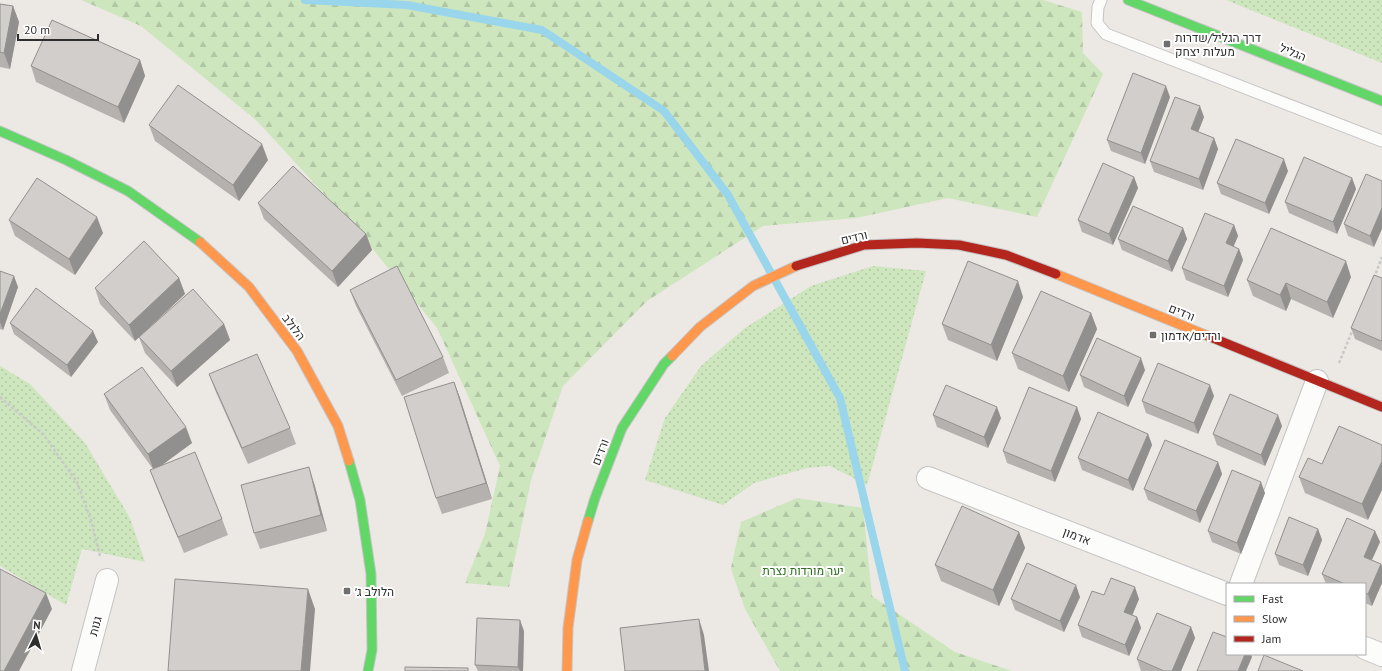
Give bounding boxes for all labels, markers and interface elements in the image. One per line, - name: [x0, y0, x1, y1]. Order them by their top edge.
- scale bar: [18, 16, 98, 42]
- text: 20 m: [24, 22, 50, 37]
- place label: דרך הגליל/שדרות מעלות יצחק: [1175, 30, 1261, 59]
- marker: דרך הגליל/שדרות מעלות יצחק: [1162, 39, 1172, 49]
- street label: הגליל: [1277, 40, 1309, 64]
- street label: ורדים: [839, 227, 869, 247]
- street label: ורדים: [1167, 300, 1197, 324]
- street label: הלולב: [279, 311, 309, 343]
- place label: ורדים/אדמון: [1161, 328, 1221, 343]
- marker: ורדים/אדמון: [1148, 330, 1158, 340]
- street label: ורדים: [588, 437, 612, 467]
- street label: אדמון: [1061, 524, 1093, 548]
- park label: יער מורדות נצרת: [762, 563, 844, 578]
- legend: [1226, 583, 1366, 655]
- place label: הלולב ג׳: [355, 584, 394, 599]
- marker: הלולב ג׳: [342, 586, 352, 596]
- text: Fast: [1262, 591, 1283, 606]
- text: Slow: [1262, 611, 1287, 626]
- street label: גנות: [85, 614, 105, 638]
- north arrow: [16, 615, 56, 655]
- text: N: [33, 618, 41, 632]
- text: Jam: [1261, 631, 1281, 646]

